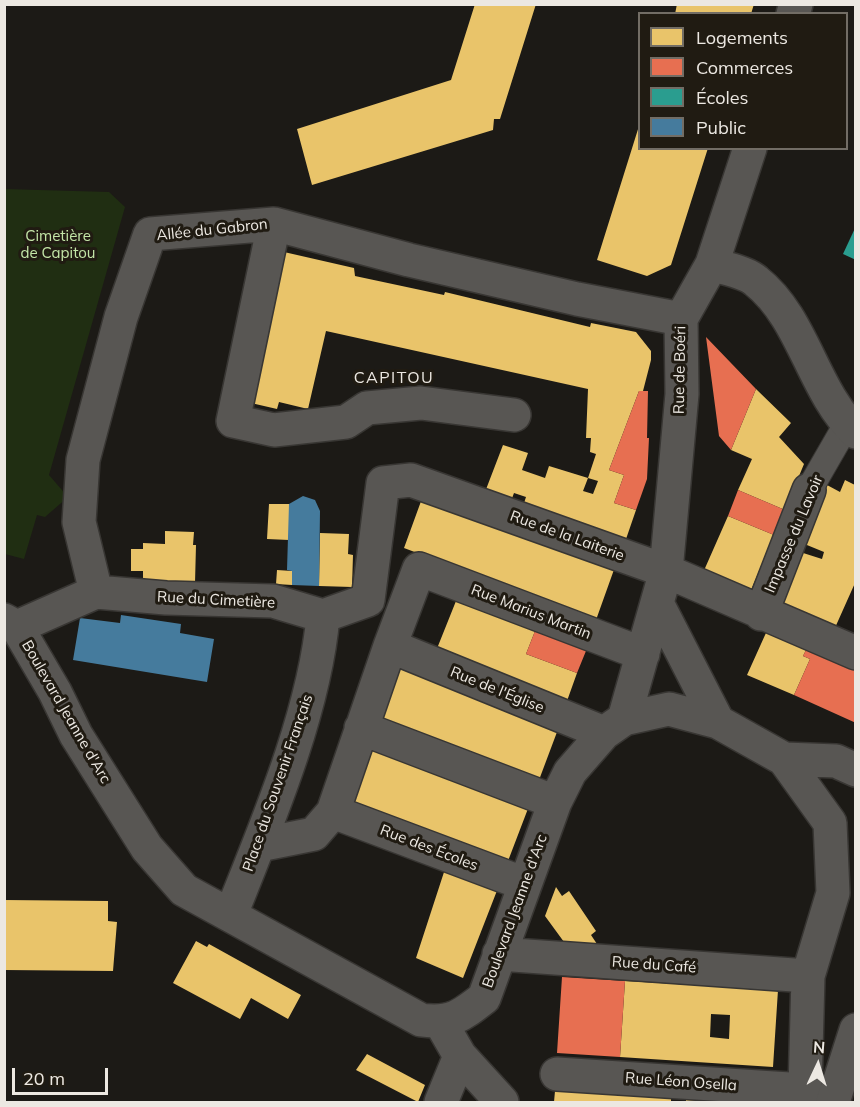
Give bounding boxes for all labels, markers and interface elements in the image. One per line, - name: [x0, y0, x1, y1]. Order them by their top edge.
- legend: [638, 12, 848, 150]
- text: Logements: [696, 26, 788, 49]
- text: Commerces: [696, 56, 793, 79]
- text: Écoles: [696, 86, 749, 109]
- text: Public: [696, 116, 746, 139]
- street label: Allée du Gabron: [156, 215, 268, 245]
- park label: Cimetière de Capitou: [20, 227, 96, 262]
- street label: Rue de Boéri: [670, 326, 690, 414]
- district label: CAPITOU: [354, 368, 434, 388]
- street label: Impasse du Lavoir: [761, 472, 827, 596]
- street label: Rue de la Laiterie: [508, 507, 626, 565]
- street label: Rue Marius Martin: [468, 581, 594, 643]
- street label: Rue du Cimetière: [156, 588, 276, 612]
- street label: Boulevard Jeanne d'Arc: [18, 637, 114, 787]
- street label: Rue de l'Église: [447, 663, 547, 717]
- street label: Place du Souvenir Français: [239, 692, 317, 874]
- street label: Rue des Écoles: [378, 821, 480, 875]
- street label: Boulevard Jeanne d'Arc: [479, 832, 551, 990]
- street label: Rue du Café: [611, 953, 697, 977]
- north arrow: [788, 1035, 848, 1095]
- text: N: [813, 1037, 826, 1057]
- scale bar: [15, 1056, 111, 1094]
- text: 20 m: [23, 1067, 65, 1090]
- street label: Rue Léon Osella: [625, 1069, 737, 1095]

